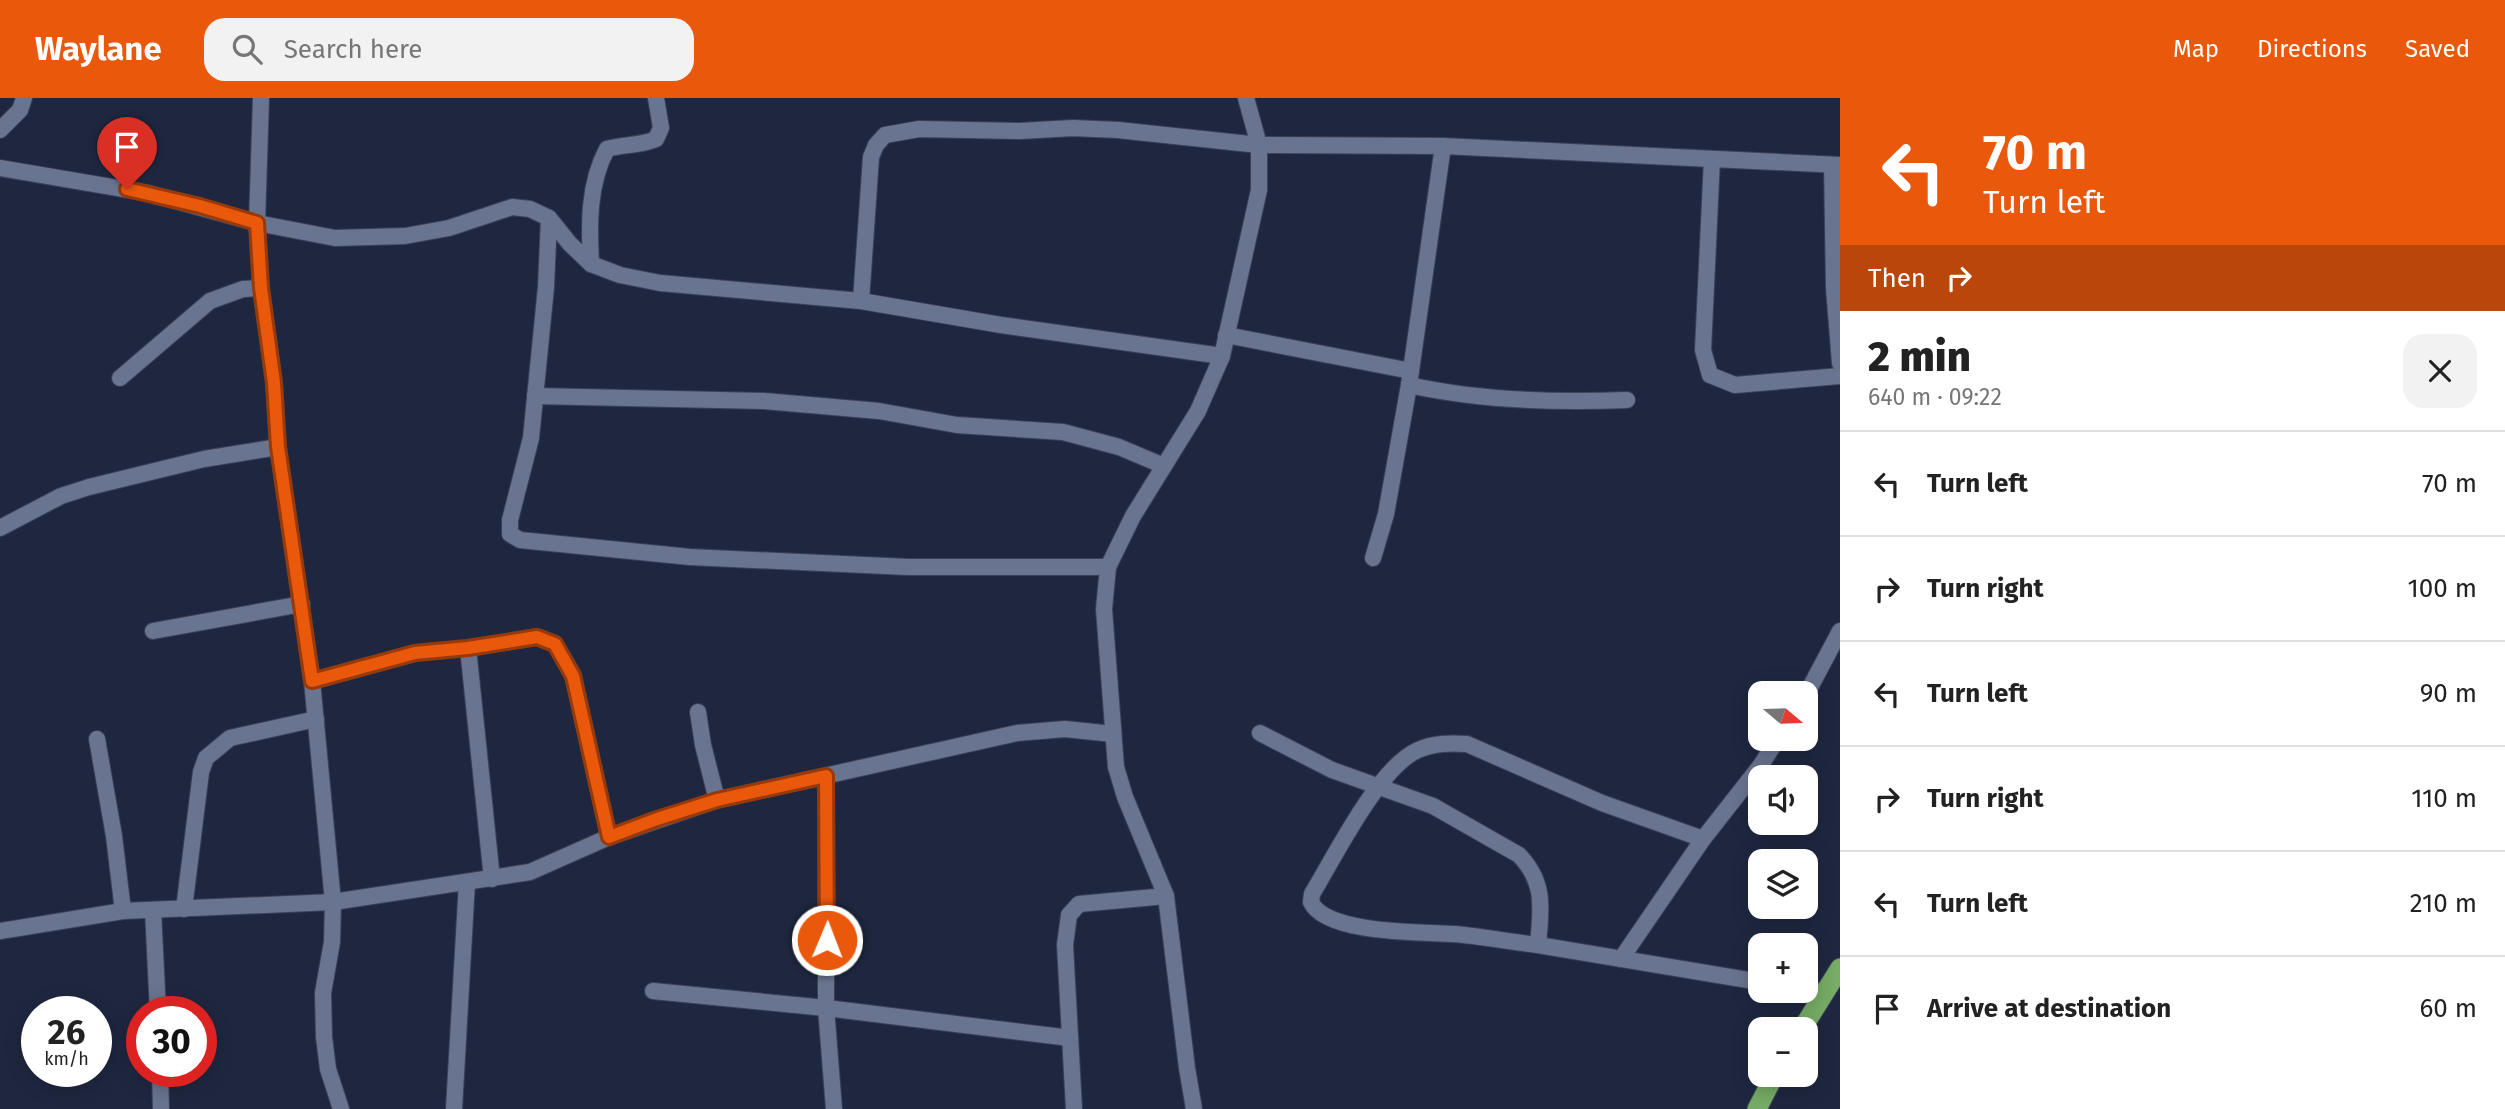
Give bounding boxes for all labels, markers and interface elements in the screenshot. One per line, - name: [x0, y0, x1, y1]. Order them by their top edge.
- search box: [204, 18, 694, 81]
- text: Waylane: [35, 29, 162, 69]
- icon: search: [228, 30, 266, 68]
- text: Search here: [284, 34, 423, 65]
- text: Map: [2173, 35, 2219, 63]
- text: Directions: [2257, 35, 2367, 63]
- text: Saved: [2405, 35, 2470, 63]
- pin: [97, 117, 157, 189]
- text: 70 m: [1983, 123, 2087, 182]
- icon: left: [1868, 126, 1959, 217]
- icon: arrive: [108, 128, 146, 166]
- text: Turn left: [1983, 183, 2105, 221]
- icon: right: [1940, 259, 1978, 297]
- text: Then: [1868, 263, 1926, 294]
- text: 2 min: [1868, 332, 1971, 382]
- button: close: [2403, 334, 2477, 408]
- text: 640 m · 09:22: [1868, 383, 2002, 411]
- icon: left: [1868, 465, 1906, 503]
- text: Turn left: [1927, 468, 2028, 499]
- text: 70 m: [2422, 468, 2477, 499]
- icon: right: [1868, 570, 1906, 608]
- text: Turn right: [1927, 573, 2044, 604]
- text: 100 m: [2408, 573, 2477, 604]
- icon: left: [1868, 675, 1906, 713]
- text: Turn left: [1927, 678, 2028, 709]
- text: 90 m: [2420, 678, 2477, 709]
- north arrow: [1748, 681, 1818, 751]
- map controls: [1748, 681, 1818, 1087]
- button: sound: [1748, 765, 1818, 835]
- icon: right: [1868, 780, 1906, 818]
- text: Turn right: [1927, 783, 2044, 814]
- text: 110 m: [2411, 783, 2477, 814]
- button: layers: [1748, 849, 1818, 919]
- icon: left: [1868, 885, 1906, 923]
- text: Turn left: [1927, 888, 2028, 919]
- text: 210 m: [2410, 888, 2477, 919]
- position arrow: [790, 903, 864, 977]
- button: +: [1748, 933, 1818, 1003]
- icon: arrive: [1868, 990, 1906, 1028]
- text: Arrive at destination: [1927, 993, 2171, 1024]
- text: 60 m: [2419, 993, 2477, 1024]
- speed limit sign: 30: [126, 996, 217, 1087]
- text: 26: [48, 1011, 85, 1053]
- button: −: [1748, 1017, 1818, 1087]
- text: km/h: [44, 1048, 89, 1070]

